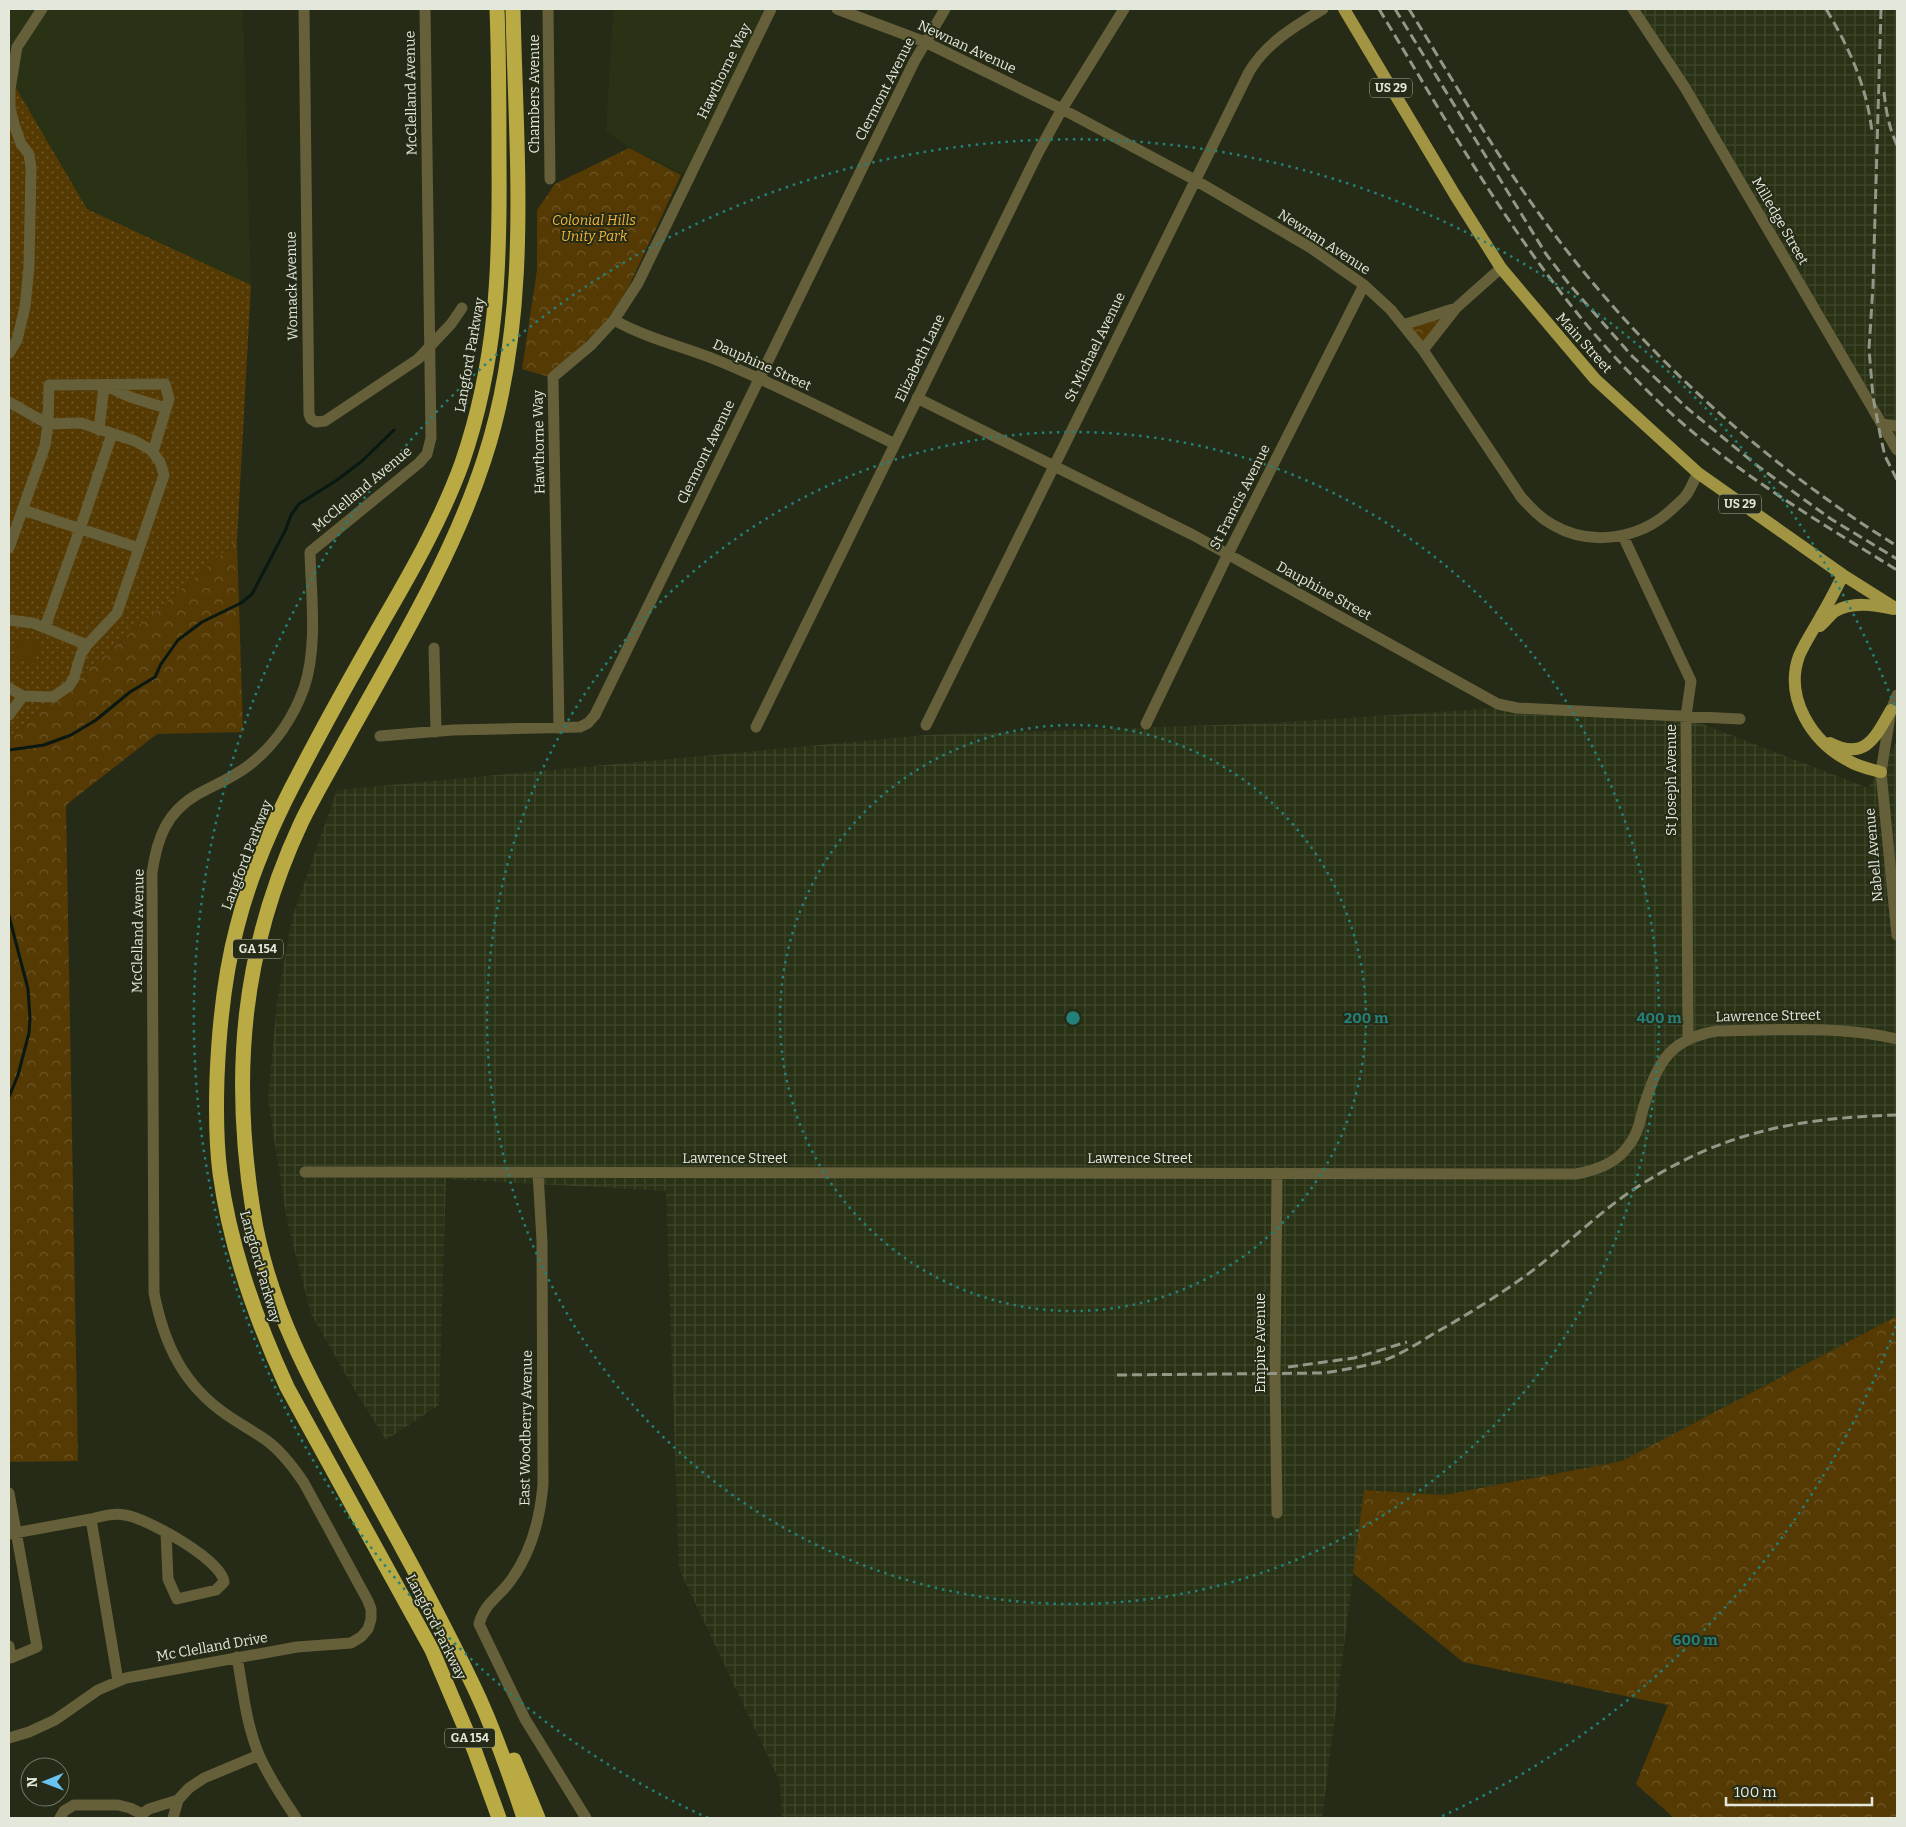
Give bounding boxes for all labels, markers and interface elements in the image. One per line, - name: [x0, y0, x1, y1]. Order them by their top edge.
- street label: Newnan Avenue: [915, 17, 1019, 77]
- street label: Hawthorne Way: [693, 20, 755, 122]
- street label: McClelland Avenue: [401, 31, 421, 155]
- street label: Clermont Avenue: [852, 34, 918, 144]
- street label: Chambers Avenue: [526, 35, 543, 153]
- road number: US 29: [1370, 78, 1412, 98]
- street label: Milledge Street: [1748, 174, 1812, 268]
- street label: Newnan Avenue: [1275, 206, 1373, 278]
- park label: Colonial Hills Unity Park: [552, 212, 636, 245]
- street label: Womack Avenue: [283, 231, 301, 341]
- street label: St Michael Avenue: [1061, 289, 1129, 405]
- street label: Langford Parkway: [452, 296, 489, 414]
- street label: Main Street: [1553, 309, 1615, 377]
- street label: Elizabeth Lane: [891, 311, 949, 405]
- street label: Dauphine Street: [710, 336, 814, 394]
- street label: Hawthorne Way: [530, 389, 548, 494]
- street label: Clermont Avenue: [673, 397, 739, 507]
- street label: McClelland Avenue: [309, 442, 415, 536]
- street label: St Francis Avenue: [1206, 442, 1274, 552]
- road number: US 29: [1719, 494, 1761, 514]
- street label: Dauphine Street: [1273, 558, 1375, 624]
- street label: St Joseph Avenue: [1663, 724, 1680, 836]
- street label: Langford Parkway: [218, 797, 276, 912]
- street label: Nabell Avenue: [1861, 807, 1887, 903]
- street label: McClelland Avenue: [128, 869, 148, 993]
- road number: GA 154: [233, 940, 283, 959]
- street label: Lawrence Street: [1715, 1007, 1821, 1025]
- centre of rings: [1064, 1009, 1082, 1027]
- text: 200 m: [1344, 1009, 1389, 1027]
- text: 400 m: [1636, 1009, 1682, 1027]
- street label: Lawrence Street: [682, 1150, 788, 1167]
- street label: Lawrence Street: [1087, 1150, 1193, 1167]
- street label: Langford Parkway: [236, 1209, 284, 1326]
- street label: Empire Avenue: [1252, 1293, 1269, 1393]
- street label: East Woodberry Avenue: [516, 1350, 536, 1506]
- street label: Langford Parkway: [402, 1571, 470, 1683]
- street label: Mc Clelland Drive: [155, 1629, 269, 1665]
- text: 600 m: [1673, 1631, 1718, 1649]
- road number: GA 154: [445, 1729, 495, 1748]
- north arrow: [20, 1757, 70, 1807]
- scale bar: [1726, 1774, 1872, 1806]
- text: N: [24, 1776, 41, 1788]
- text: 100 m: [1734, 1783, 1777, 1801]

